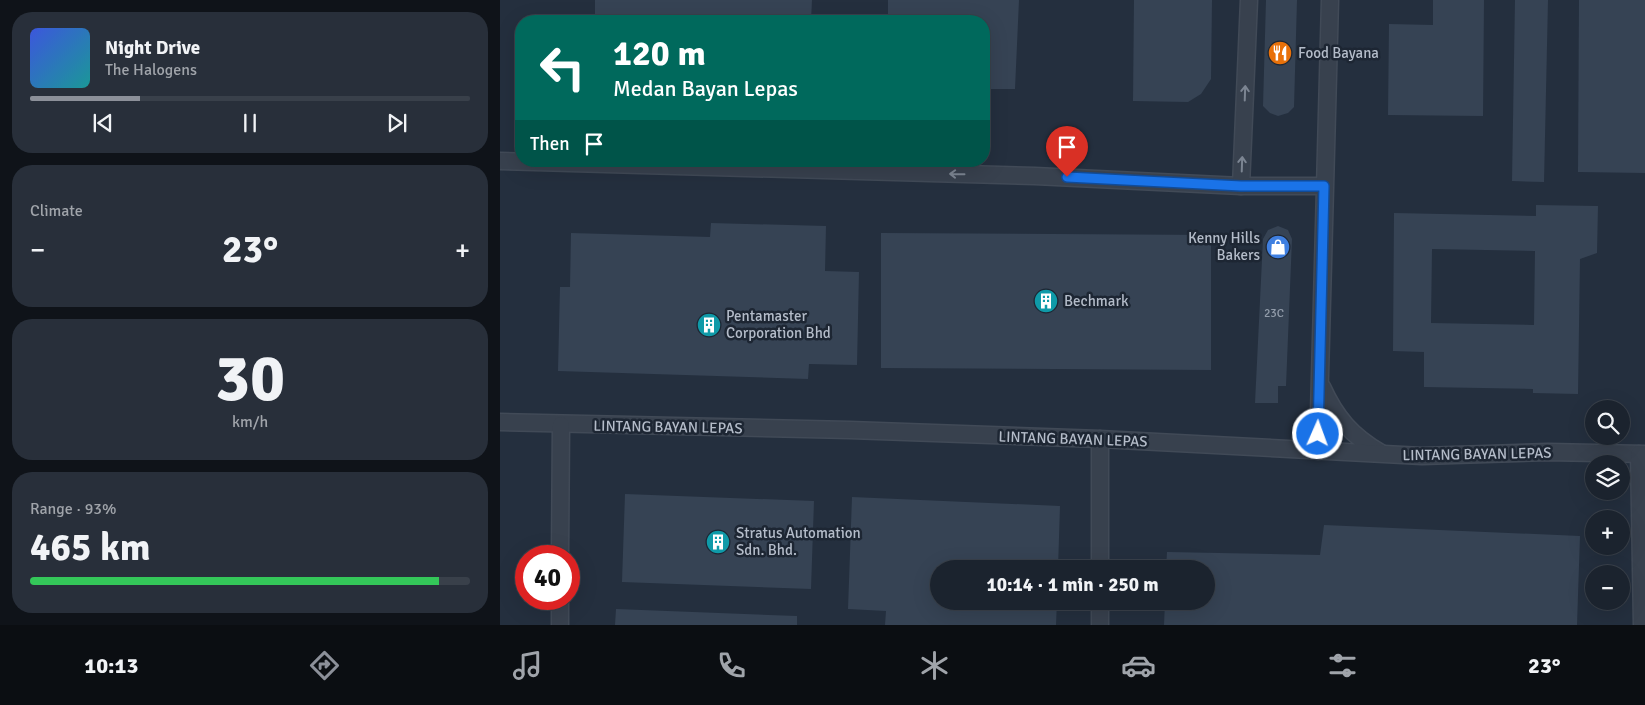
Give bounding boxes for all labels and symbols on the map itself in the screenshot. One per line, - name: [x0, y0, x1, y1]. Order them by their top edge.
- restaurant icon: Food Bayana: [1267, 40, 1293, 66]
- place label: Food Bayana: [1298, 44, 1379, 62]
- one-way arrow: [1240, 85, 1250, 101]
- pin: [1046, 126, 1088, 177]
- one-way arrow: [1237, 156, 1247, 172]
- one-way arrow: [950, 169, 966, 178]
- place label: Kenny Hills Bakers: [1188, 229, 1260, 264]
- shop icon: Kenny Hills Bakers: [1265, 234, 1291, 260]
- building icon: Bechmark: [1033, 288, 1059, 314]
- place label: Bechmark: [1064, 292, 1129, 310]
- house number: 23C: [1264, 306, 1284, 321]
- place label: Pentamaster Corporation Bhd: [726, 307, 831, 342]
- building icon: Pentamaster Corporation Bhd: [696, 312, 722, 338]
- position arrow: [1291, 407, 1343, 459]
- street label: LINTANG BAYAN LEPAS: [593, 417, 743, 437]
- street label: LINTANG BAYAN LEPAS: [998, 427, 1148, 451]
- street label: LINTANG BAYAN LEPAS: [1402, 444, 1552, 464]
- place label: Stratus Automation Sdn. Bhd.: [736, 524, 861, 559]
- building icon: Stratus Automation Sdn. Bhd.: [705, 529, 731, 555]
- speed limit sign: 40: [515, 545, 580, 610]

